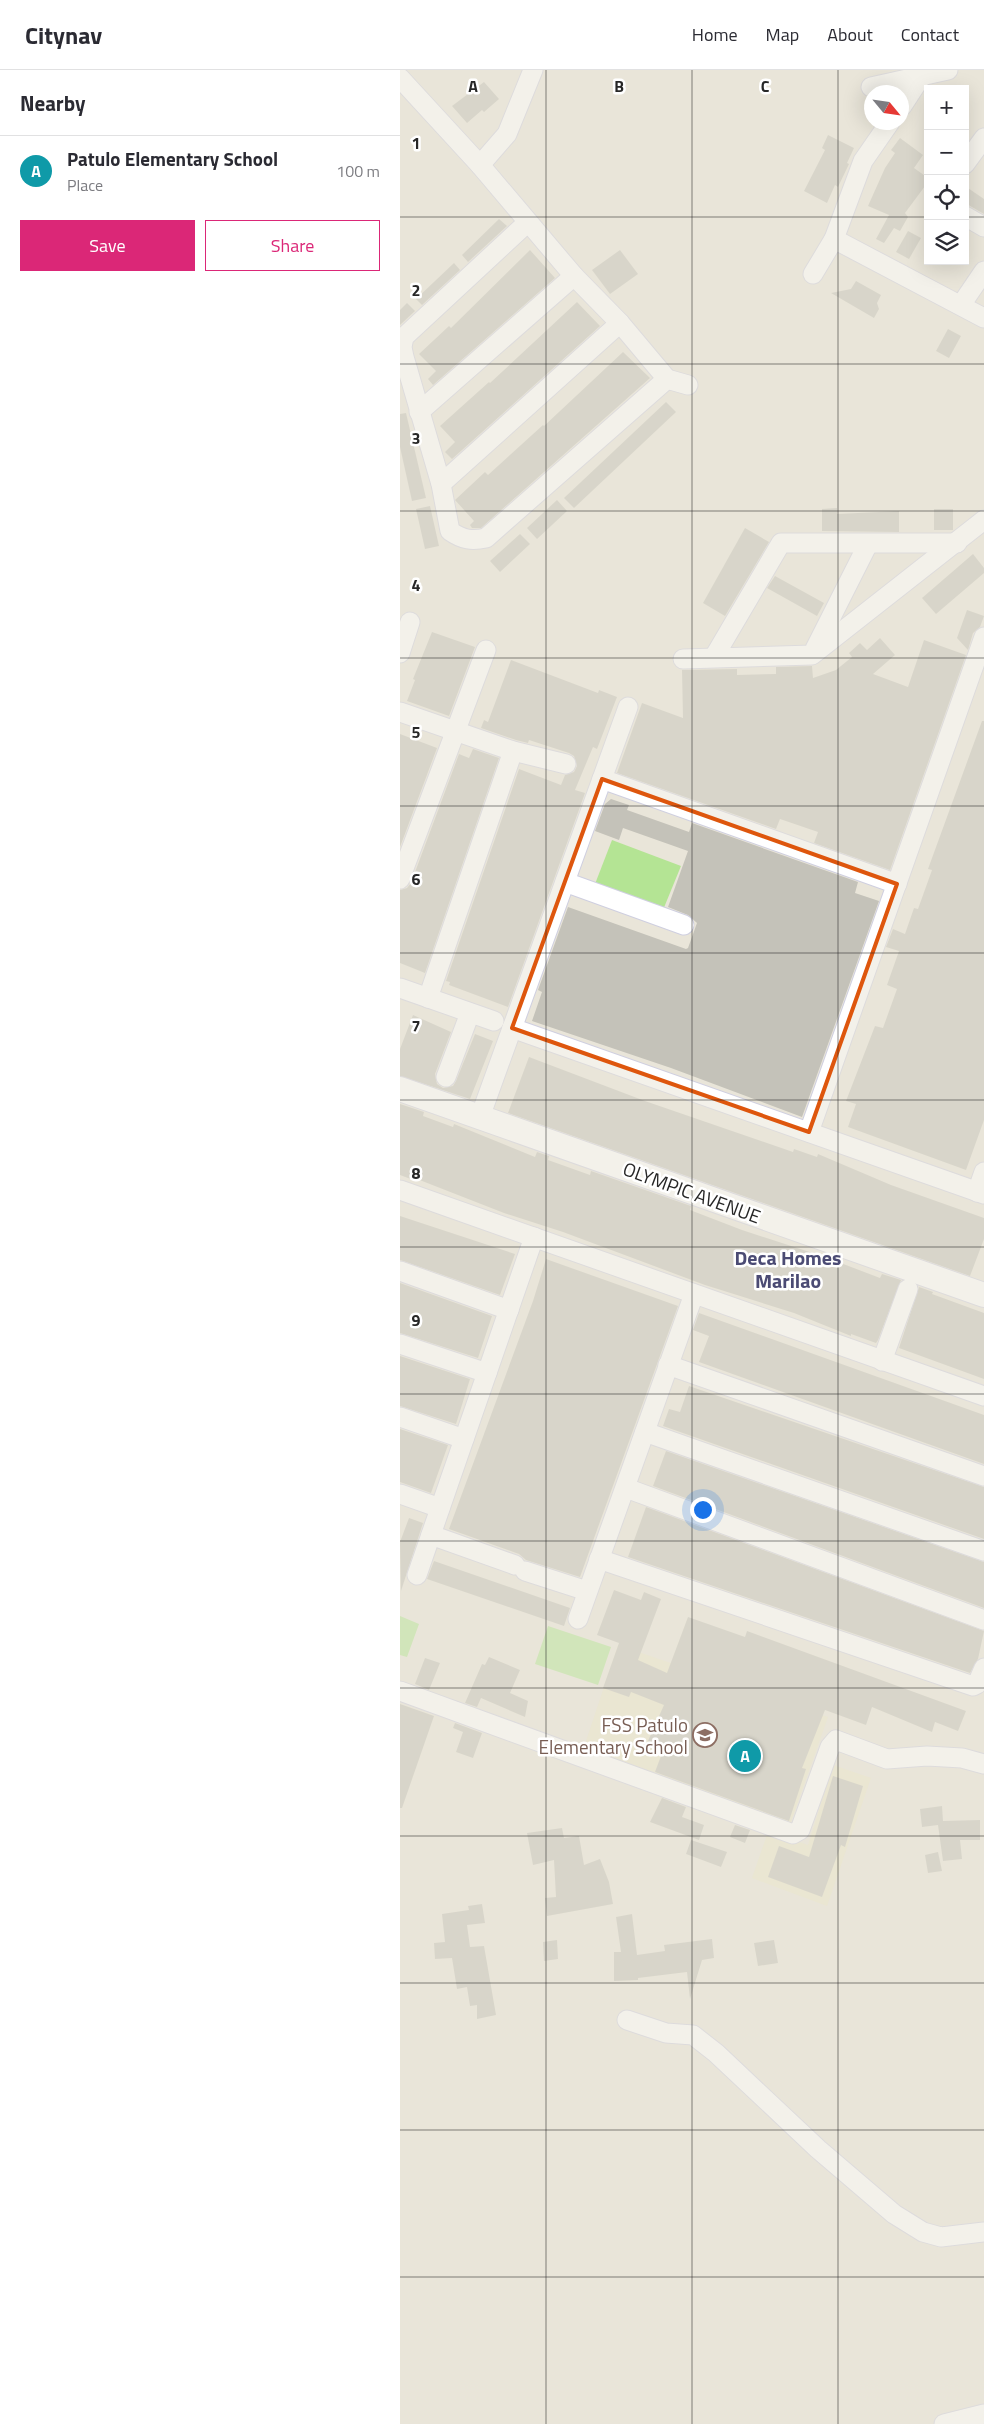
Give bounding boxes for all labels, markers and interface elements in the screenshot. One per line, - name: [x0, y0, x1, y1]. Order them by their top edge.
- text: Citynav: [25, 17, 102, 53]
- text: Home: [692, 21, 738, 48]
- text: Map: [766, 21, 799, 48]
- text: About: [827, 21, 873, 48]
- text: Contact: [901, 21, 959, 48]
- text: A: [468, 74, 478, 98]
- text: B: [614, 74, 624, 98]
- text: C: [761, 74, 770, 98]
- north arrow: [864, 85, 909, 130]
- map controls: [924, 85, 969, 265]
- button: +: [924, 85, 969, 130]
- text: Nearby: [20, 87, 85, 119]
- button: −: [924, 130, 969, 175]
- text: 1: [412, 131, 420, 155]
- text: Patulo Elementary School: [67, 144, 278, 173]
- text: A: [31, 159, 41, 183]
- text: 100 m: [336, 159, 380, 183]
- text: Place: [67, 173, 103, 197]
- button: locate: [924, 175, 969, 220]
- button: Save: [20, 220, 195, 271]
- button: Share: [205, 220, 380, 271]
- button: layers: [924, 220, 969, 265]
- text: 2: [412, 278, 420, 302]
- text: 3: [412, 426, 420, 450]
- text: 4: [412, 573, 421, 597]
- text: 5: [412, 720, 421, 744]
- text: 6: [412, 867, 421, 891]
- text: 7: [412, 1014, 420, 1038]
- street label: OLYMPIC AVENUE: [619, 1154, 765, 1230]
- text: 8: [412, 1161, 421, 1185]
- district label: Deca Homes Marilao: [735, 1242, 841, 1296]
- text: 9: [412, 1308, 421, 1332]
- your location: [690, 1497, 716, 1523]
- place label: FSS Patulo Elementary School: [539, 1710, 688, 1761]
- school or university icon: FSS Patulo Elementary School: [692, 1722, 718, 1748]
- pin: A: [729, 1737, 761, 1775]

